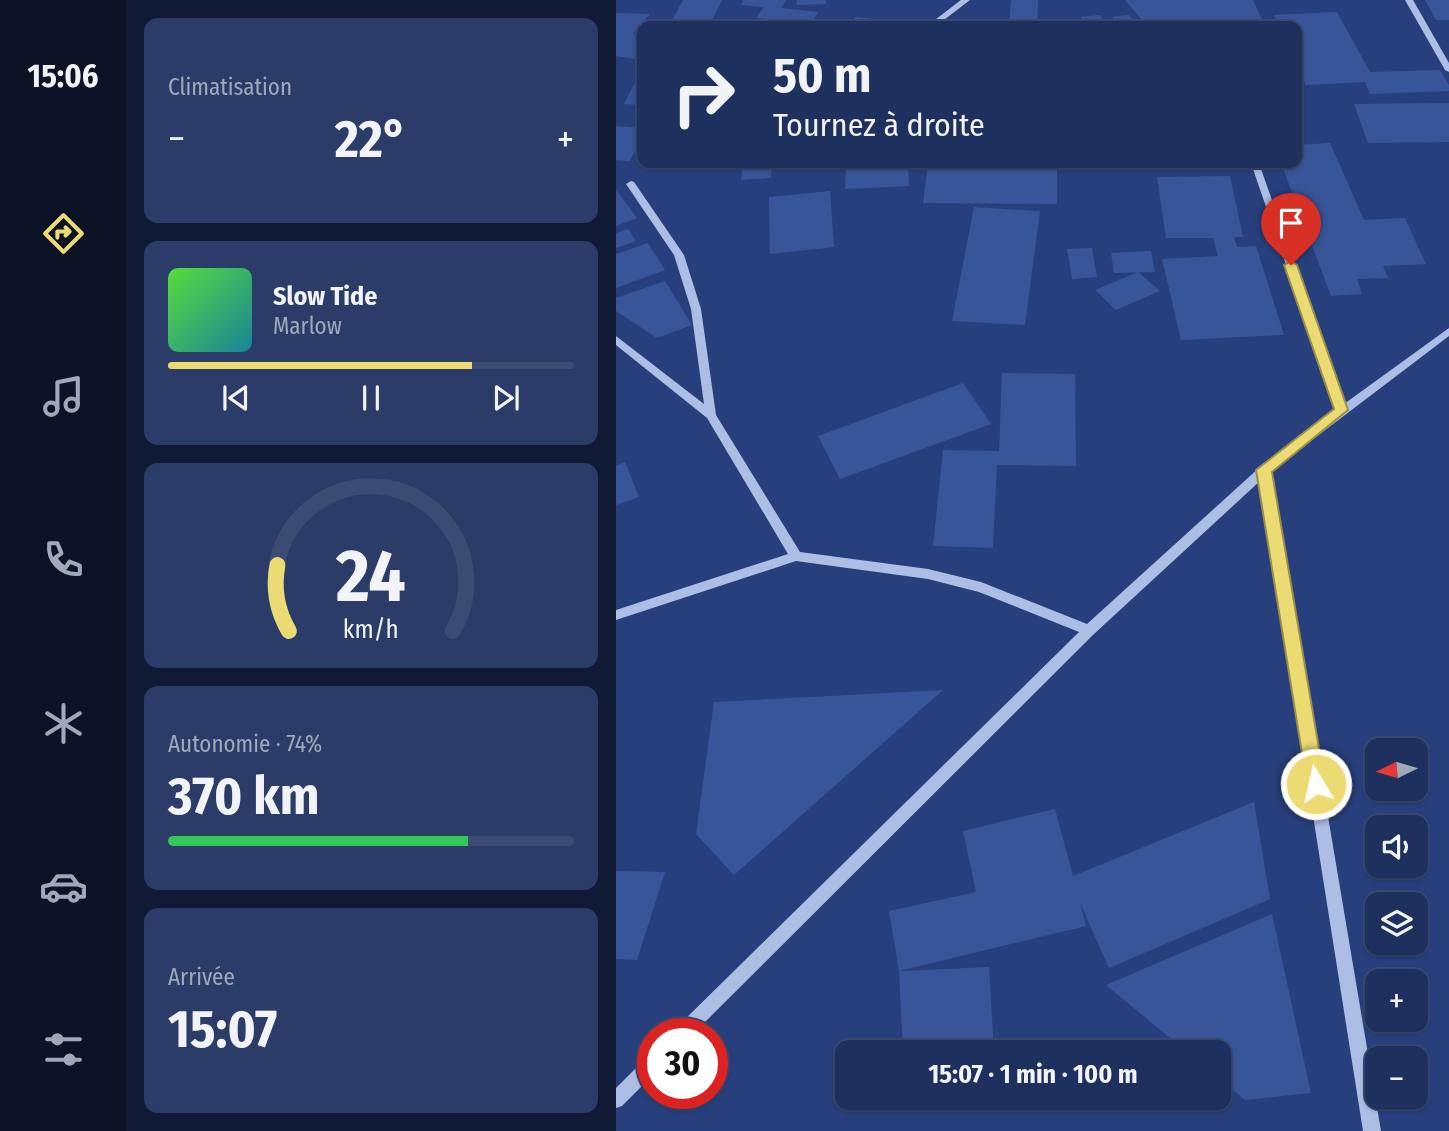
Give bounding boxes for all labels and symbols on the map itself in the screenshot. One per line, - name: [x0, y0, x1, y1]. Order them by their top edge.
- pin: [1261, 193, 1321, 265]
- north arrow: [1365, 738, 1428, 802]
- position arrow: [1279, 747, 1353, 821]
- speed limit sign: 30: [637, 1018, 728, 1109]

